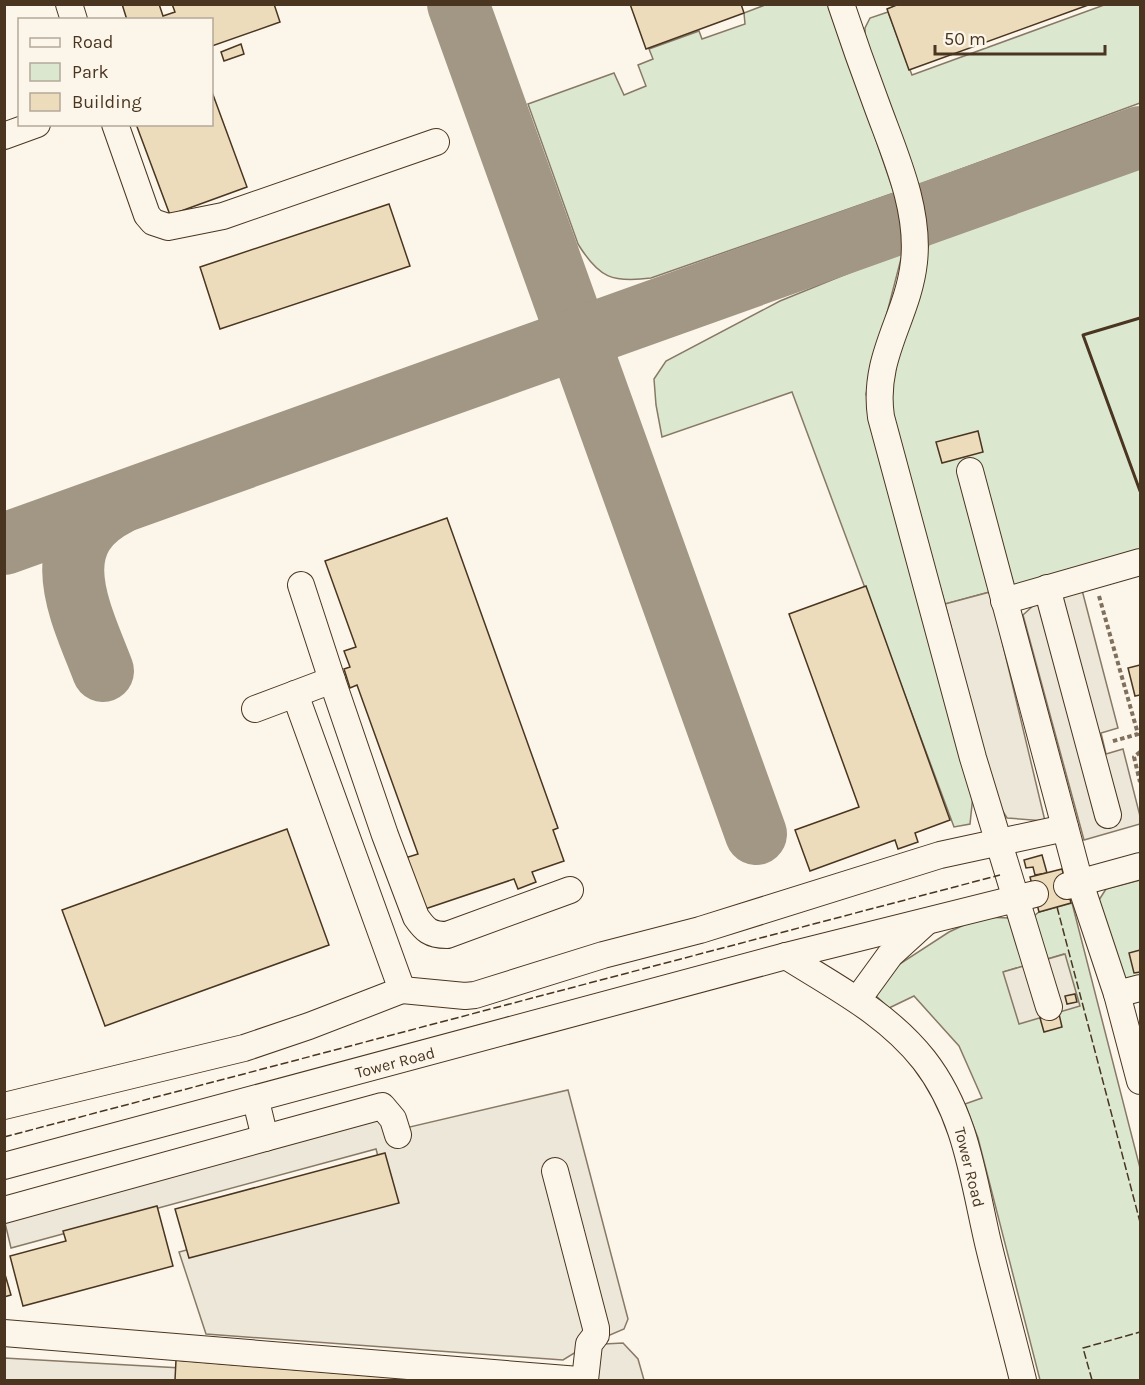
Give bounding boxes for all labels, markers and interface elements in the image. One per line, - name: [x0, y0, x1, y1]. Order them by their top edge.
- legend: [18, 18, 213, 126]
- scale bar: [935, 18, 1104, 56]
- text: 50 m: [944, 28, 986, 50]
- text: Road: [72, 31, 113, 53]
- text: Park: [72, 61, 109, 83]
- text: Building: [72, 91, 142, 113]
- street label: Tower Road: [353, 1043, 437, 1082]
- street label: Tower Road: [950, 1125, 989, 1209]

